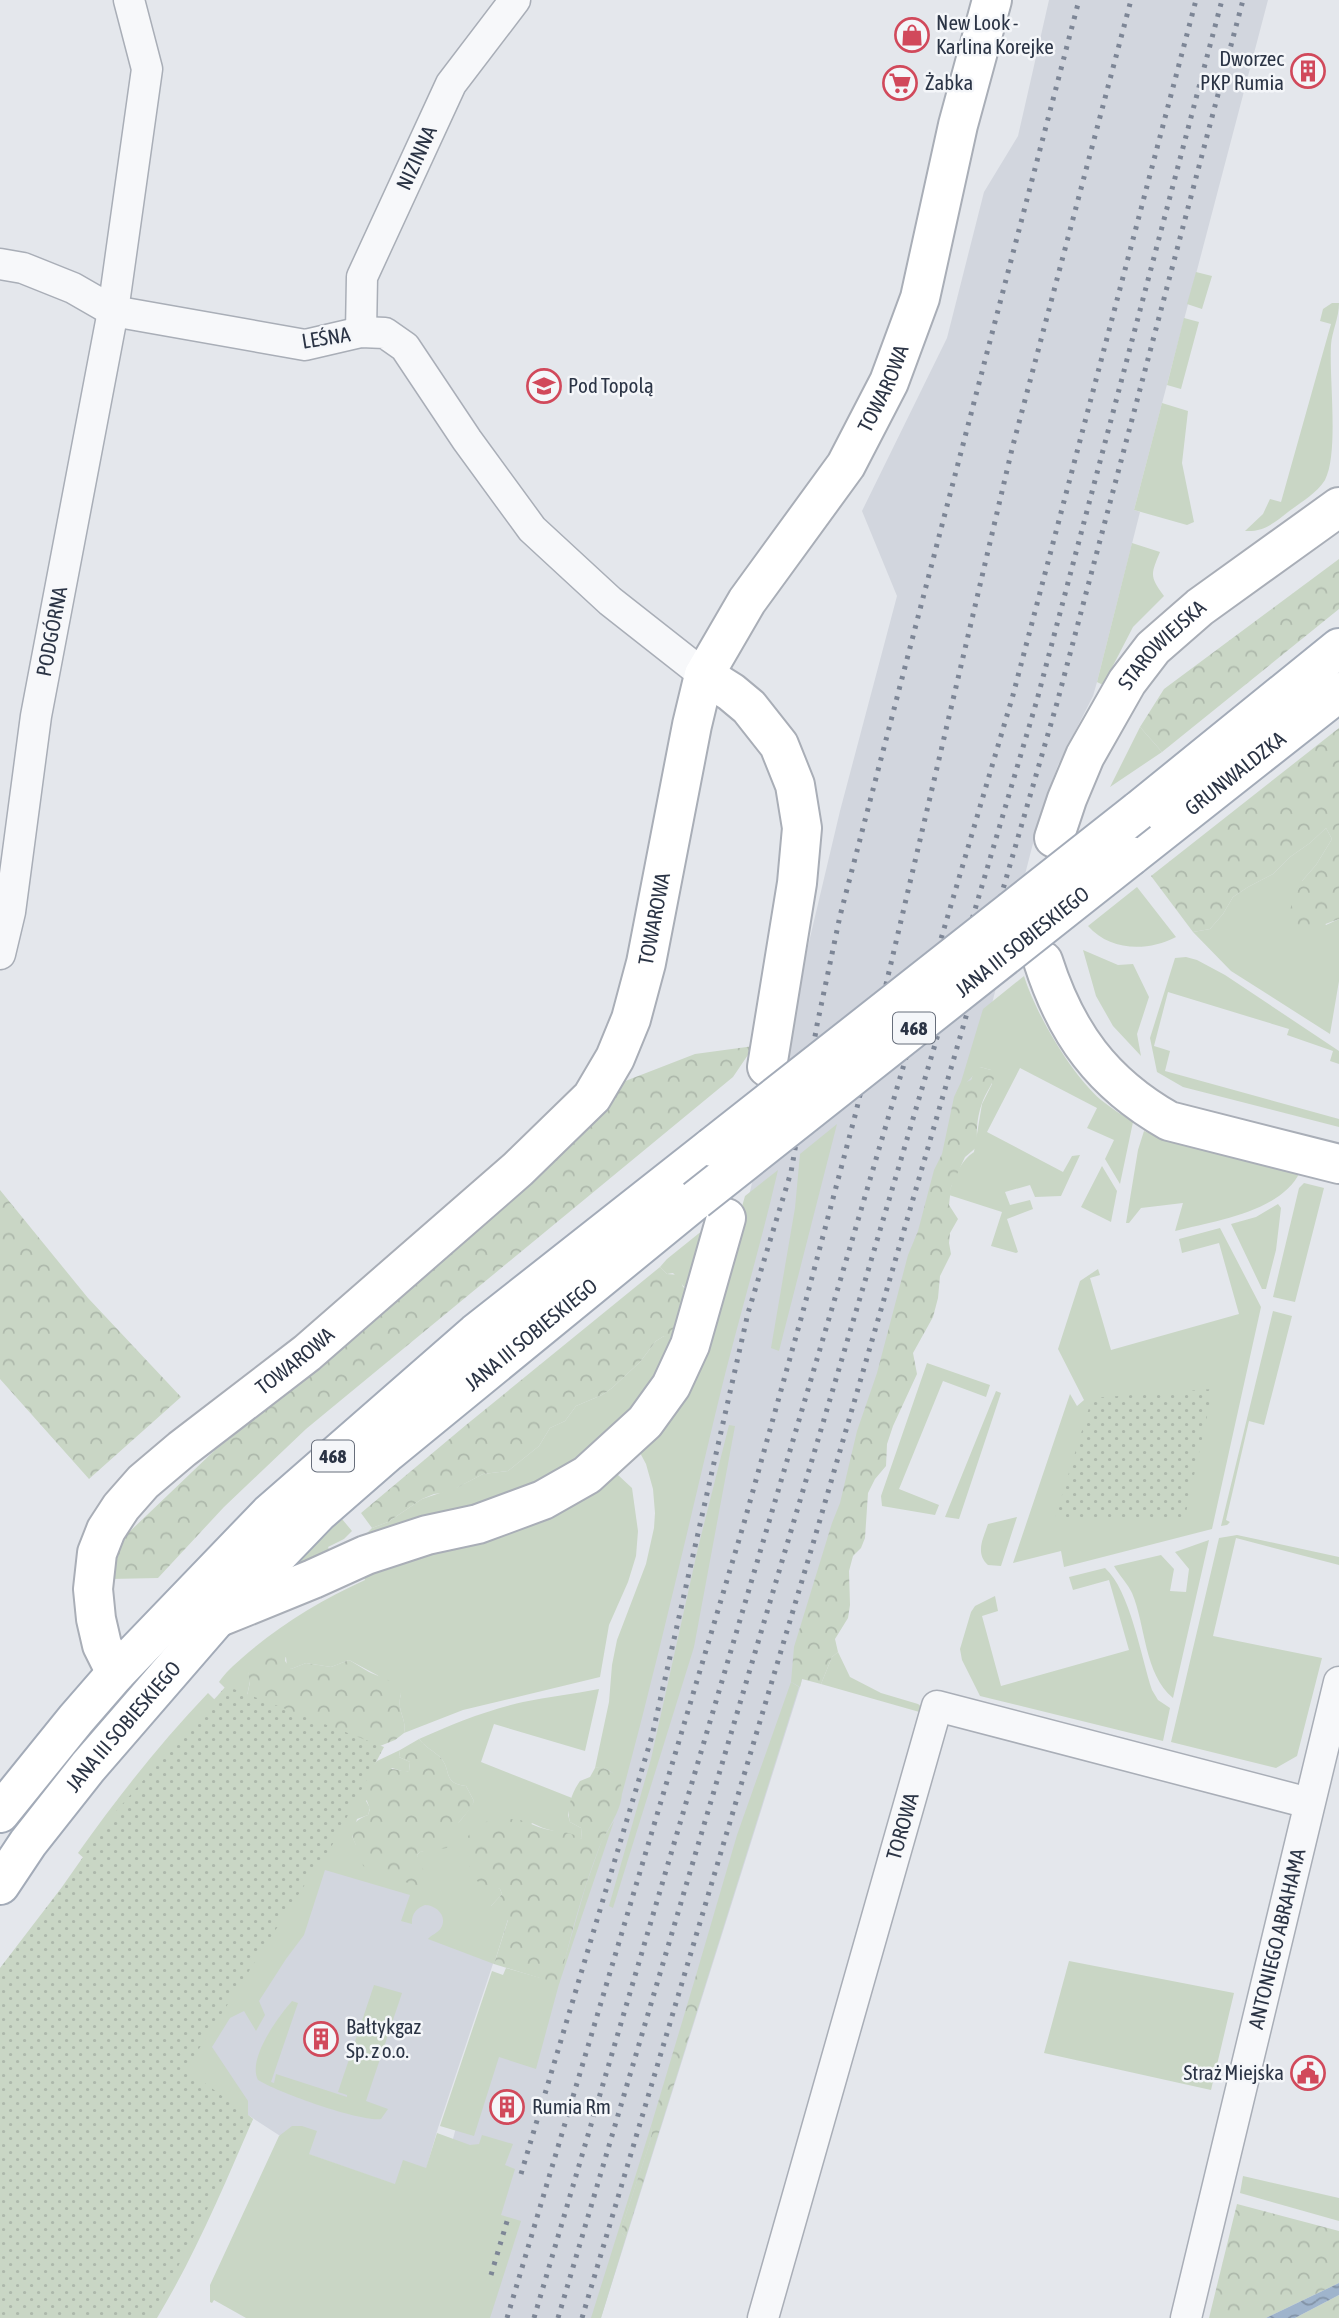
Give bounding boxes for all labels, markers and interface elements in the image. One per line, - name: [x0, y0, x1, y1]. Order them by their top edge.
- place label: New Look - Karlina Korejke: [936, 10, 1054, 58]
- shop icon: New Look - Karlina Korejke: [893, 16, 931, 54]
- place label: Dworzec PKP Rumia: [1200, 46, 1284, 94]
- building icon: Dworzec PKP Rumia: [1289, 52, 1327, 90]
- supermarket icon: Żabka: [881, 64, 919, 102]
- place label: Żabka: [925, 70, 973, 94]
- street label: NIZINNA: [391, 121, 441, 193]
- street label: LEŚNA: [300, 321, 352, 353]
- street label: TOWAROWA: [852, 341, 913, 436]
- school or university icon: Pod Topolą: [525, 367, 563, 405]
- place label: Pod Topolą: [568, 373, 654, 397]
- street label: PODGÓRNA: [31, 584, 72, 678]
- street label: STAROWIEJSKA: [1112, 594, 1211, 693]
- street label: GRUNWALDZKA: [1180, 726, 1290, 820]
- street label: TOWAROWA: [633, 870, 674, 967]
- street label: JANA III SOBIESKIEGO: [950, 881, 1093, 1001]
- road number: 468: [893, 1012, 935, 1044]
- street label: JANA III SOBIESKIEGO: [460, 1273, 602, 1395]
- street label: TOWAROWA: [251, 1322, 339, 1399]
- road number: 468: [312, 1440, 354, 1472]
- street label: JANA III SOBIESKIEGO: [60, 1656, 185, 1796]
- street label: TOROWA: [881, 1789, 923, 1862]
- street label: ANTONIEGO ABRAHAMA: [1243, 1845, 1310, 2031]
- place label: Bałtykgaz Sp. z o.o.: [346, 2014, 422, 2062]
- building icon: Bałtykgaz Sp. z o.o.: [302, 2020, 340, 2058]
- public building icon: Straż Miejska: [1289, 2054, 1327, 2092]
- place label: Straż Miejska: [1183, 2060, 1284, 2084]
- building icon: Rumia Rm: [488, 2088, 526, 2126]
- place label: Rumia Rm: [532, 2094, 611, 2118]

